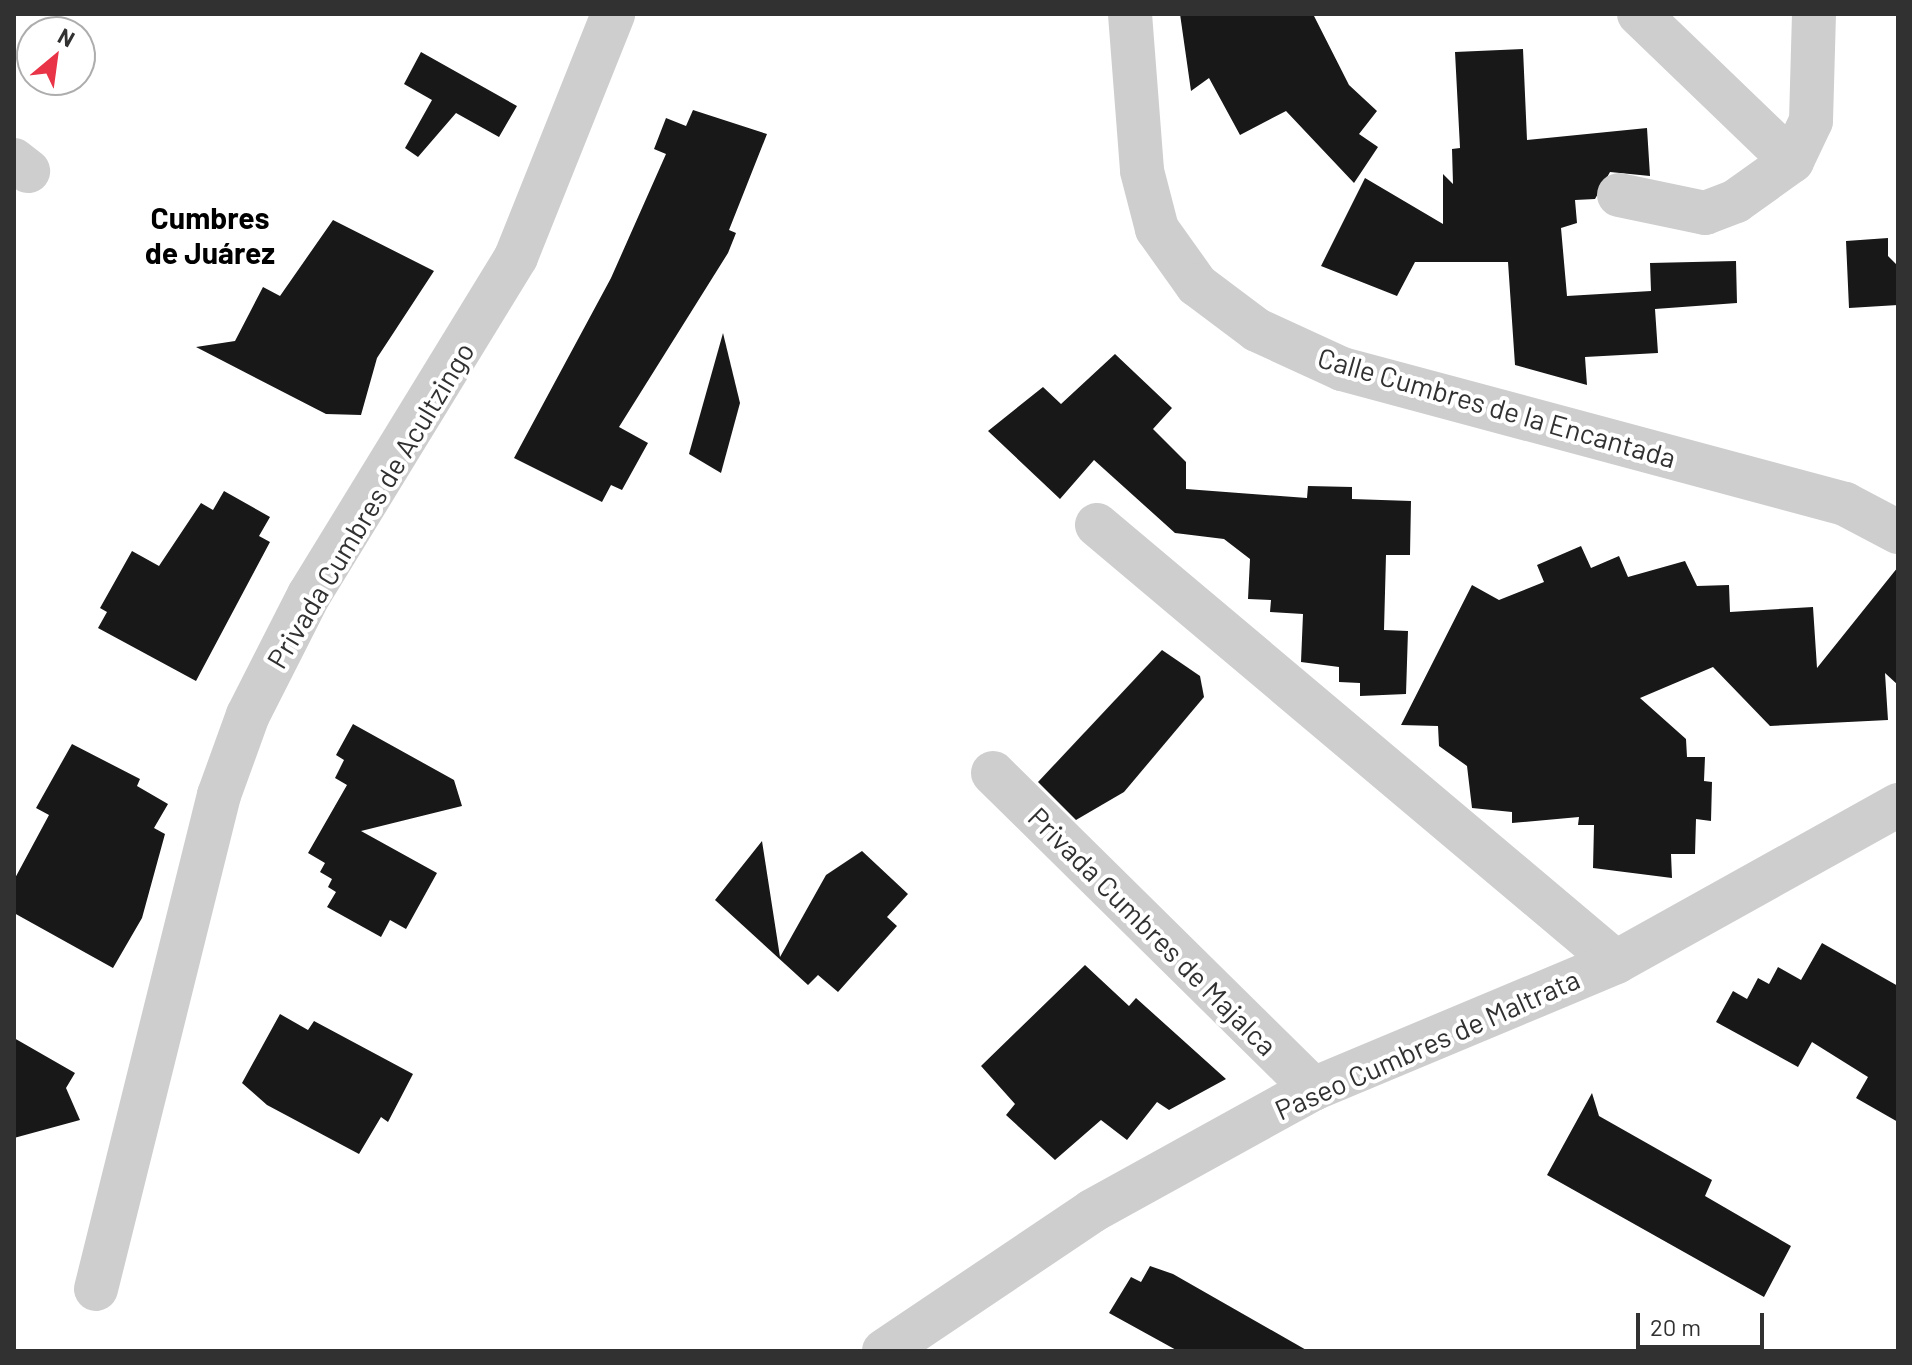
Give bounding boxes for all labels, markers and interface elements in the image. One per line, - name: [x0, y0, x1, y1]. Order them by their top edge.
- north arrow: [16, 16, 96, 96]
- text: N: [54, 22, 79, 52]
- district label: Cumbres de Juárez: [145, 199, 275, 270]
- street label: Privada Cumbres de Acultzingo: [259, 336, 481, 674]
- street label: Calle Cumbres de la Encantada: [1314, 340, 1680, 474]
- street label: Privada Cumbres de Majalca: [1022, 800, 1284, 1062]
- street label: Paseo Cumbres de Maltrata: [1269, 962, 1585, 1126]
- scale bar: [1640, 1297, 1768, 1347]
- text: 20 m: [1650, 1312, 1701, 1341]

